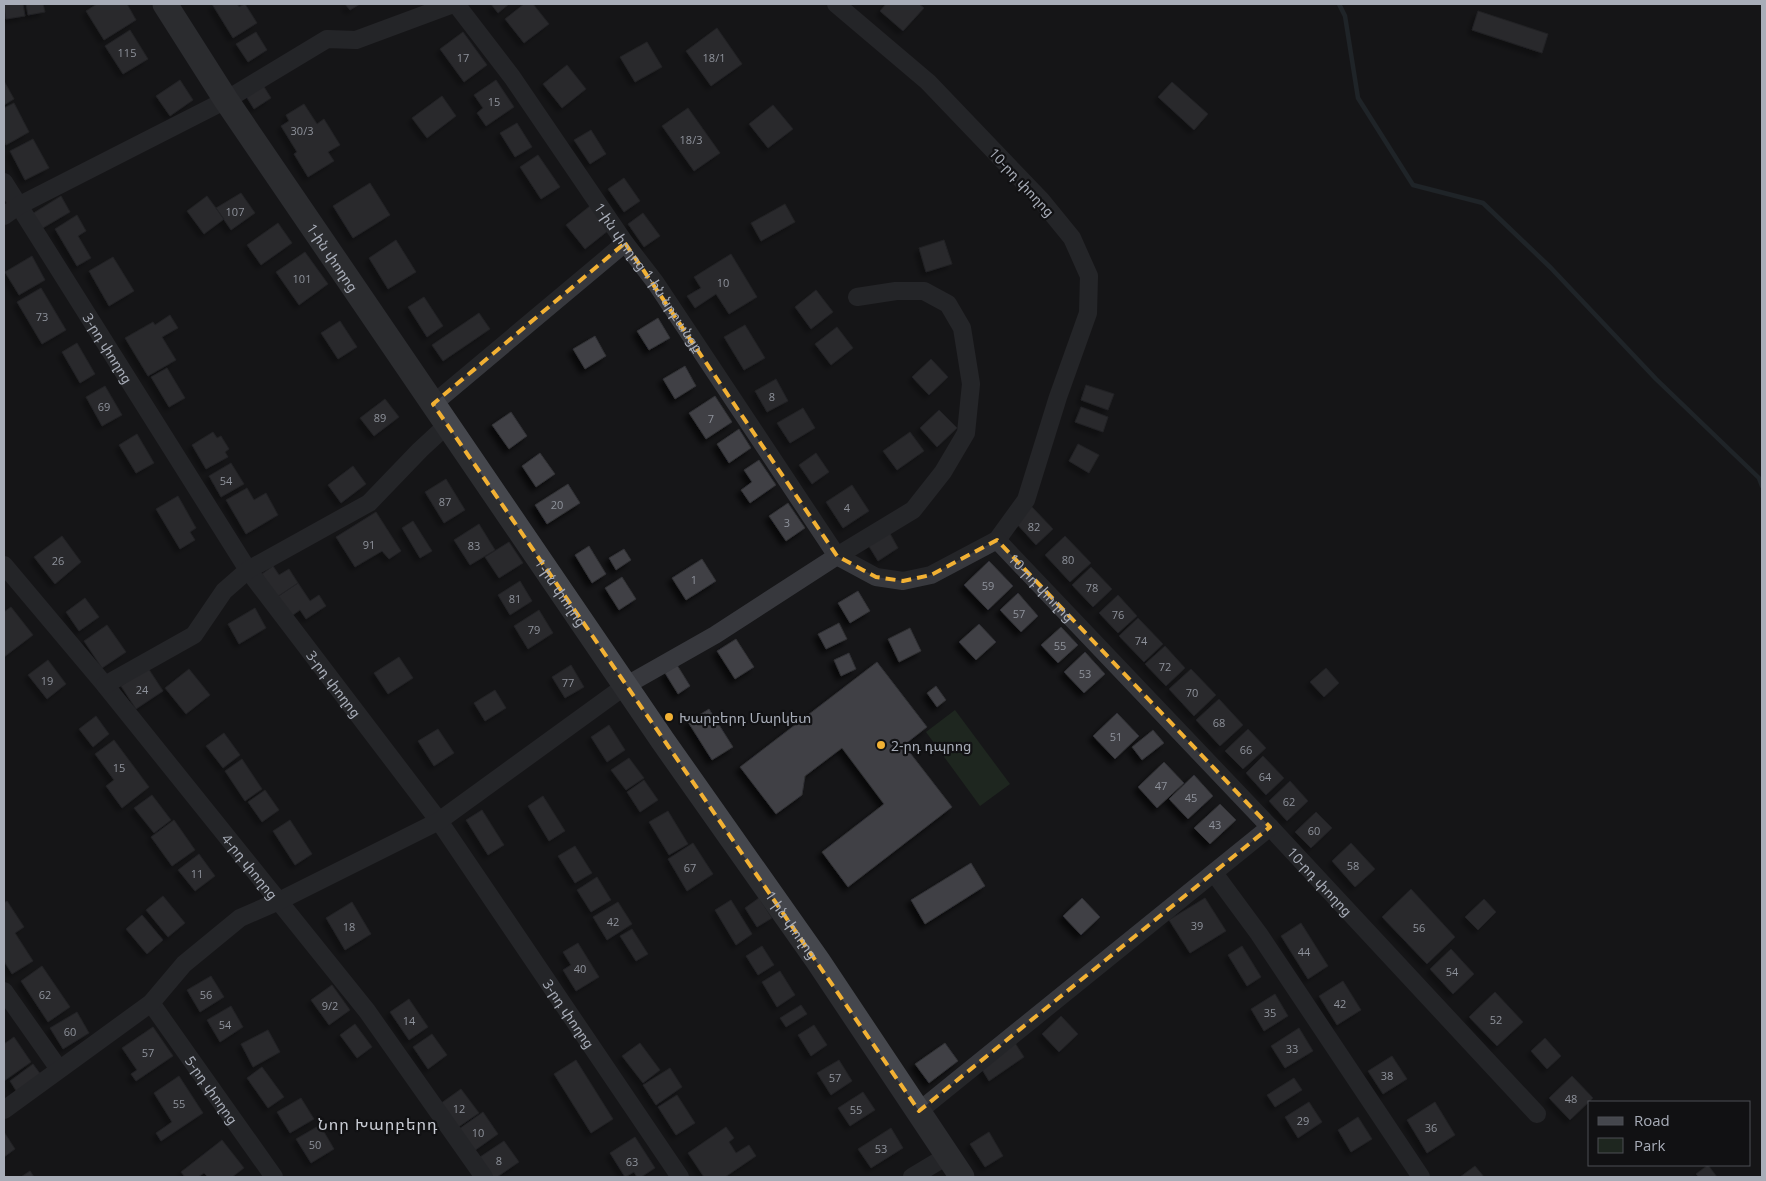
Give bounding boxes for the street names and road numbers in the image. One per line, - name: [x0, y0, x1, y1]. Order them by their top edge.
- street label: 10-րդ փողոց: [985, 143, 1059, 221]
- street label: 1-ին փողոց 1-ին նրբանցք: [591, 199, 709, 356]
- street label: 1-ին փողոց: [303, 219, 363, 295]
- street label: 3-րդ փողոց: [79, 309, 138, 387]
- street label: 10-րդ փողոց: [1005, 549, 1079, 625]
- street label: 1-ին փողոց: [531, 554, 591, 630]
- street label: 3-րդ փողոց: [303, 646, 366, 721]
- street label: 4-րդ փողոց: [218, 829, 283, 903]
- street label: 10-րդ փողոց: [1283, 843, 1357, 920]
- street label: 1-ին փողոց: [762, 887, 823, 962]
- street label: 3-րդ փողոց: [539, 975, 599, 1052]
- street label: 5-րդ փողոց: [181, 1052, 243, 1128]

